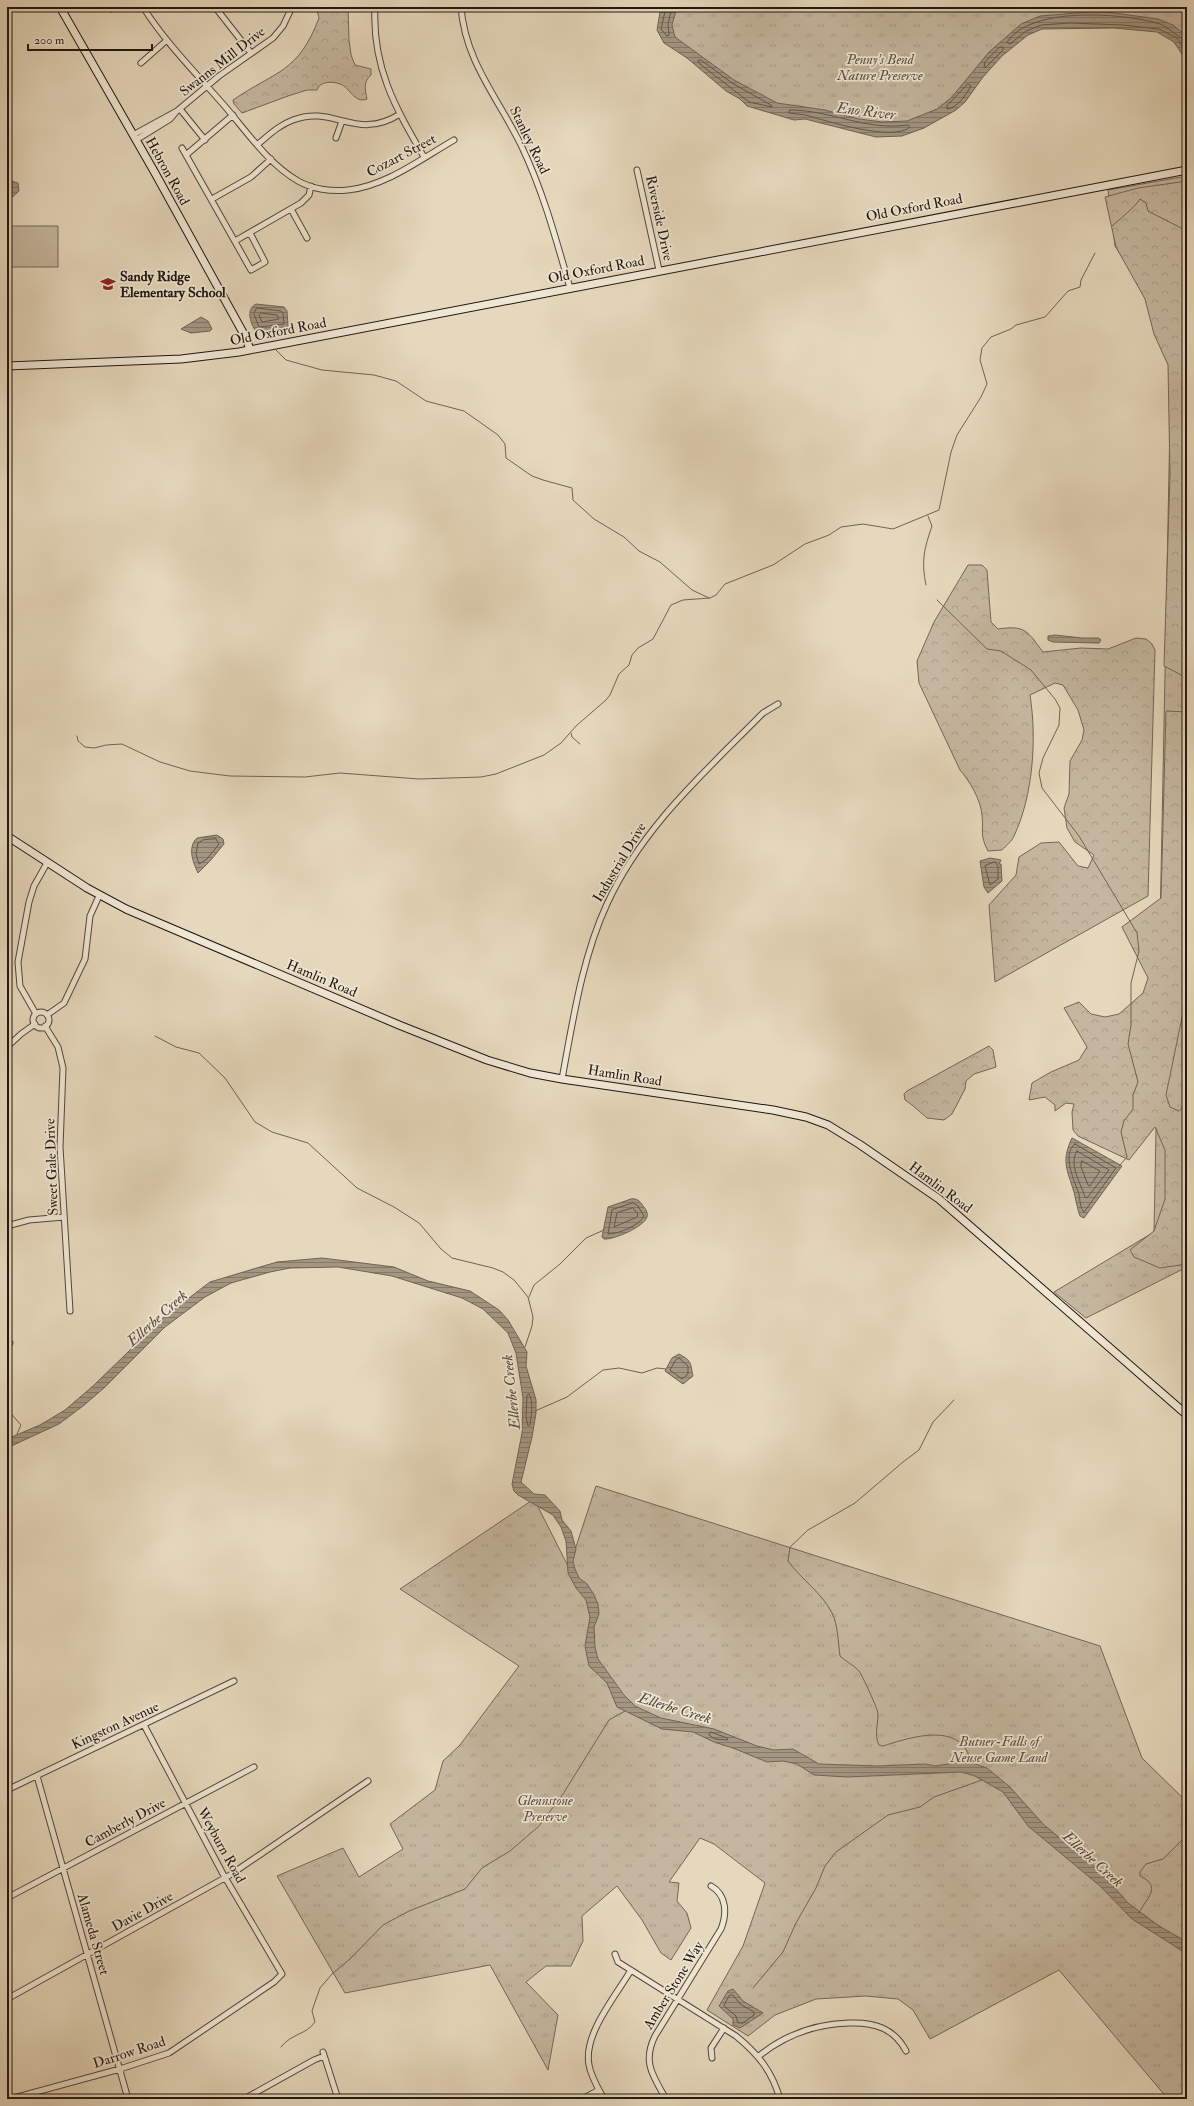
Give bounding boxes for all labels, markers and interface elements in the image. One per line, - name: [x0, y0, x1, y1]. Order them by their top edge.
- street label: Swanns Mill Drive: [176, 23, 268, 100]
- scale bar: [28, 26, 152, 52]
- text: 200 m: [34, 33, 65, 48]
- park label: Penny's Bend Nature Preserve: [836, 51, 923, 84]
- water label: Eno River: [834, 98, 898, 125]
- street label: Stanley Road: [505, 104, 553, 177]
- street label: Cozart Street: [364, 130, 439, 181]
- street label: Hebron Road: [142, 134, 193, 208]
- street label: Riverside Drive: [642, 174, 677, 263]
- street label: Old Oxford Road: [865, 190, 964, 225]
- street label: Old Oxford Road: [547, 252, 646, 287]
- place label: Sandy Ridge Elementary School: [120, 268, 226, 302]
- school or university icon: Sandy Ridge Elementary School: [99, 275, 117, 293]
- street label: Old Oxford Road: [229, 314, 328, 349]
- street label: Industrial Drive: [589, 819, 650, 905]
- street label: Hamlin Road: [284, 956, 360, 1001]
- street label: Hamlin Road: [587, 1061, 663, 1090]
- street label: Sweet Gale Drive: [41, 1118, 62, 1216]
- street label: Hamlin Road: [906, 1158, 976, 1217]
- water label: Ellerbe Creek: [122, 1286, 192, 1351]
- water label: Ellerbe Creek: [498, 1353, 525, 1431]
- water label: Ellerbe Creek: [635, 1688, 714, 1729]
- street label: Kingston Avenue: [69, 1698, 162, 1753]
- park label: Butner-Falls of Neuse Game Land: [950, 1733, 1049, 1766]
- park label: Glennstone Preserve: [517, 1792, 573, 1825]
- street label: Camberly Drive: [82, 1794, 169, 1852]
- street label: Weyburn Road: [192, 1804, 249, 1887]
- water label: Ellerbe Creek: [1058, 1826, 1127, 1892]
- street label: Davie Drive: [109, 1888, 176, 1935]
- street label: Alameda Street: [73, 1890, 113, 1977]
- street label: Amber Stone Way: [639, 1937, 709, 2034]
- street label: Darrow Road: [91, 2033, 168, 2072]

